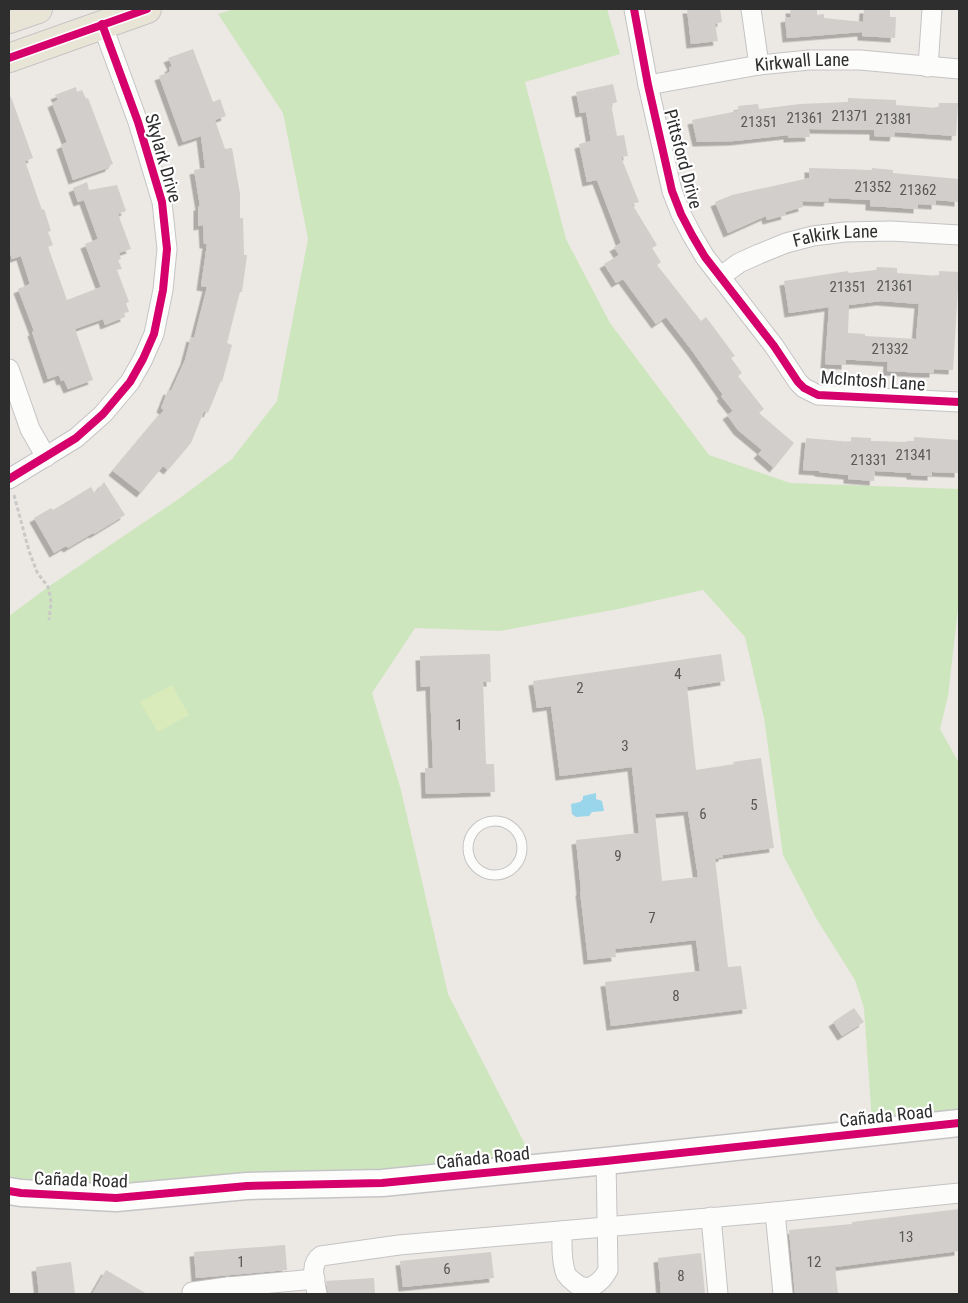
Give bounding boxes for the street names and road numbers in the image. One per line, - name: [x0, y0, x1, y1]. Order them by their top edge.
- street label: Kirkwall Lane: [754, 49, 849, 75]
- street label: Pittsford Drive: [660, 107, 707, 211]
- street label: Skylark Drive: [141, 111, 186, 205]
- street label: Falkirk Lane: [791, 220, 878, 251]
- street label: McIntosh Lane: [820, 366, 926, 395]
- street label: Cañada Road: [838, 1100, 934, 1131]
- street label: Cañada Road: [435, 1142, 531, 1173]
- street label: Cañada Road: [34, 1167, 128, 1192]

